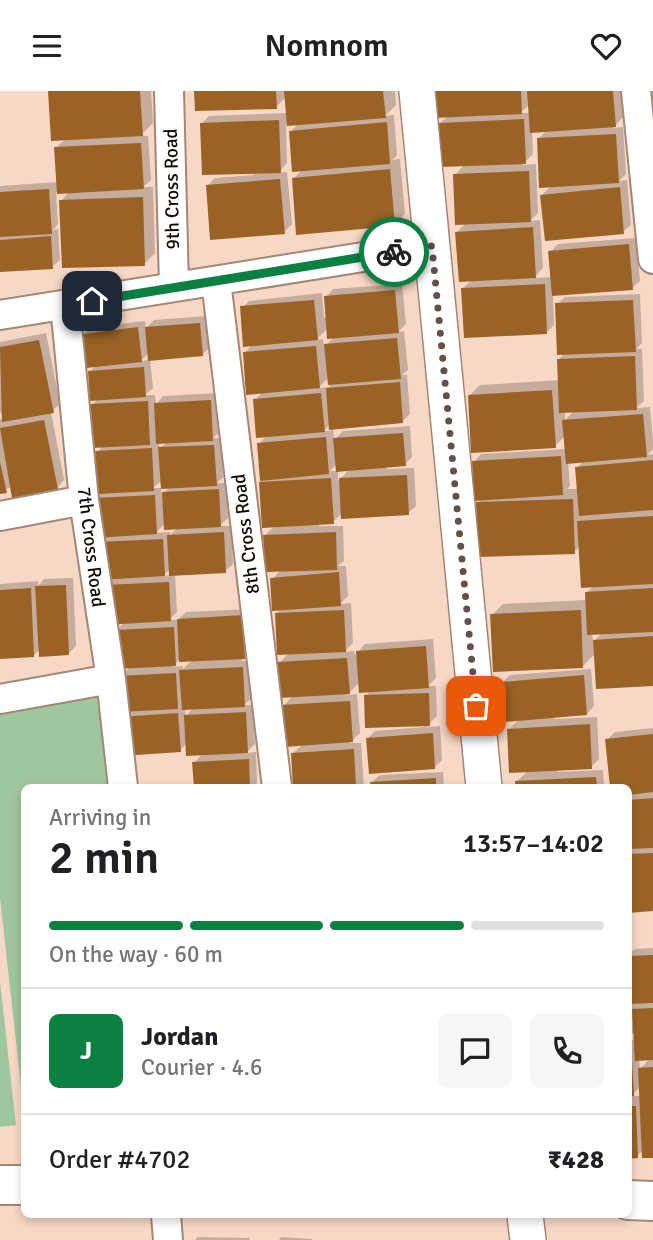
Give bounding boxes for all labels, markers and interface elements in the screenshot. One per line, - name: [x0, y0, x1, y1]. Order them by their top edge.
- text: Nomnom: [264, 26, 389, 65]
- icon: menu: [28, 27, 66, 65]
- icon: heart: [587, 27, 625, 65]
- street label: 9th Cross Road: [159, 128, 185, 250]
- courier: [359, 217, 429, 287]
- icon: bike: [375, 233, 413, 271]
- pin: [62, 271, 122, 331]
- icon: home: [73, 282, 111, 320]
- street label: 8th Cross Road: [227, 473, 265, 595]
- street label: 7th Cross Road: [72, 486, 110, 608]
- pin: [446, 676, 506, 736]
- icon: bag: [457, 687, 495, 725]
- text: Arriving in: [49, 803, 151, 832]
- text: 13:57–14:02: [463, 828, 604, 860]
- text: 2 min: [49, 830, 159, 886]
- text: On the way · 60 m: [49, 940, 223, 969]
- button: chat: [438, 1014, 512, 1088]
- button: phone: [530, 1014, 604, 1088]
- text: Jordan: [141, 1021, 218, 1053]
- text: J: [80, 1035, 92, 1067]
- text: Courier · 4.6: [141, 1053, 262, 1082]
- text: Order #4702: [49, 1144, 190, 1176]
- text: ₹428: [548, 1144, 604, 1176]

